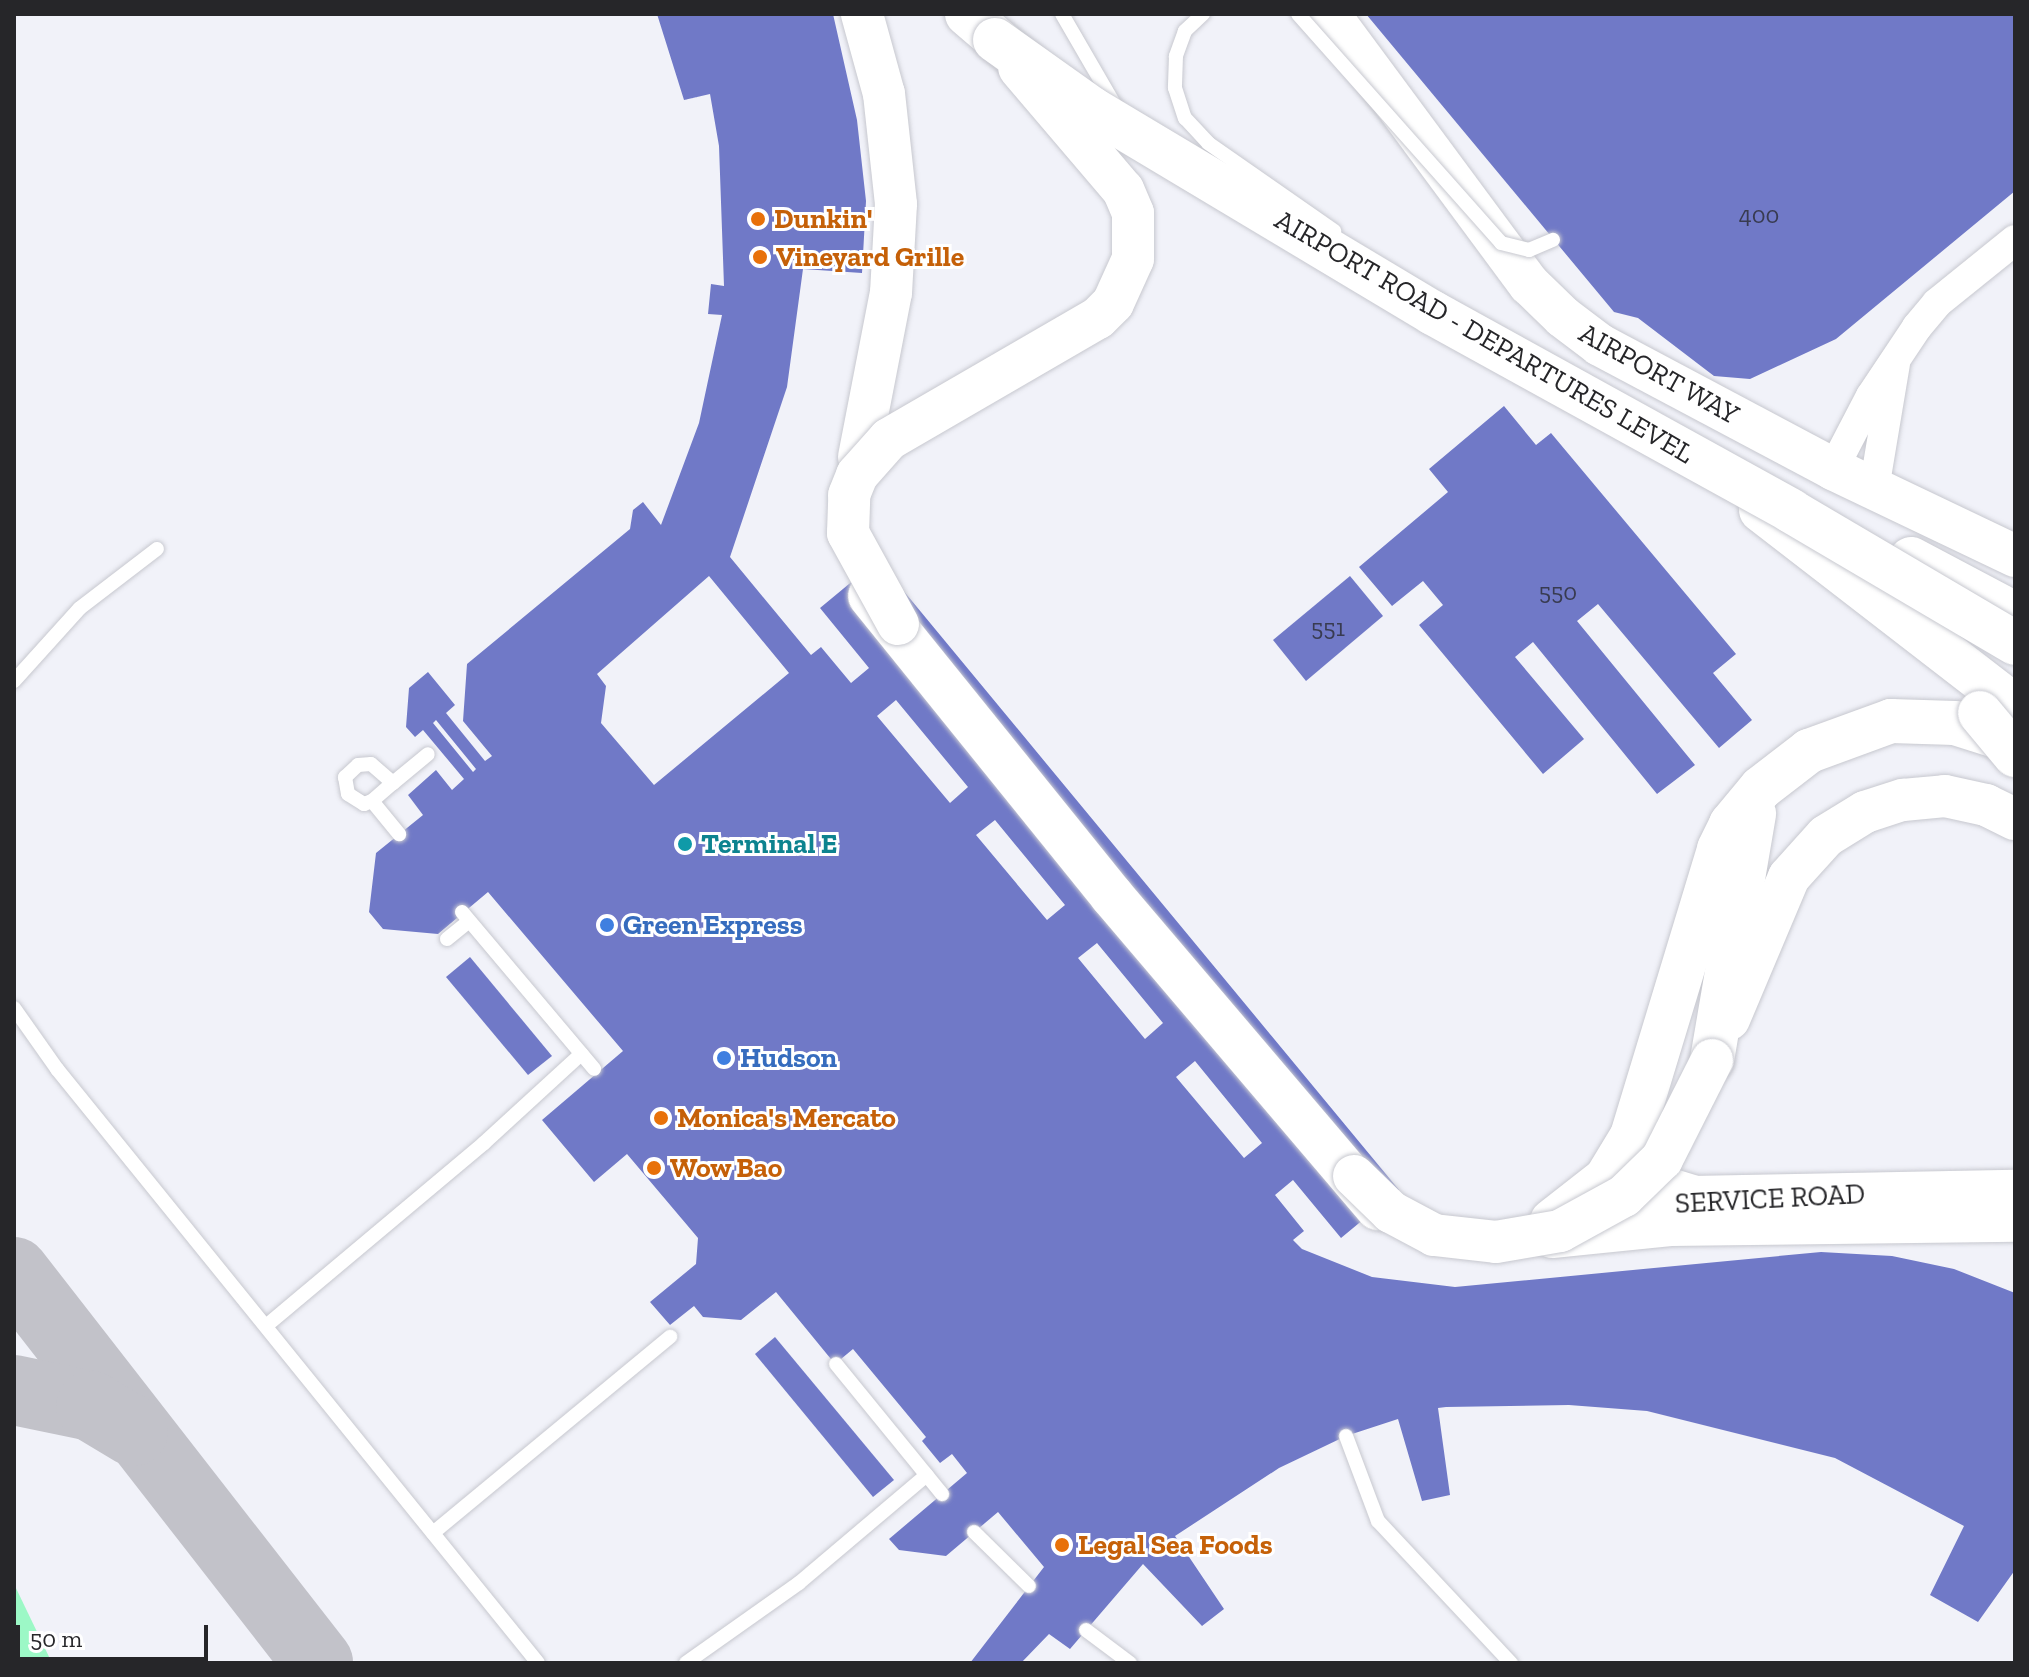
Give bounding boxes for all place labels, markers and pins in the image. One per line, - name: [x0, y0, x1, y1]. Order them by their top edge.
- place label: Dunkin': [774, 202, 872, 236]
- marker: Dunkin': [749, 210, 767, 228]
- place label: Vineyard Grille: [776, 240, 964, 274]
- marker: Vineyard Grille: [751, 248, 769, 266]
- place label: Terminal E: [701, 827, 837, 861]
- marker: Terminal E: [676, 835, 694, 853]
- place label: Green Express: [623, 908, 803, 942]
- marker: Green Express: [598, 916, 616, 934]
- place label: Hudson: [740, 1041, 837, 1075]
- marker: Hudson: [715, 1049, 733, 1067]
- place label: Monica's Mercato: [677, 1101, 896, 1135]
- marker: Monica's Mercato: [652, 1109, 670, 1127]
- place label: Wow Bao: [670, 1151, 783, 1185]
- marker: Wow Bao: [645, 1159, 663, 1177]
- place label: Legal Sea Foods: [1078, 1528, 1272, 1562]
- marker: Legal Sea Foods: [1053, 1536, 1071, 1554]

